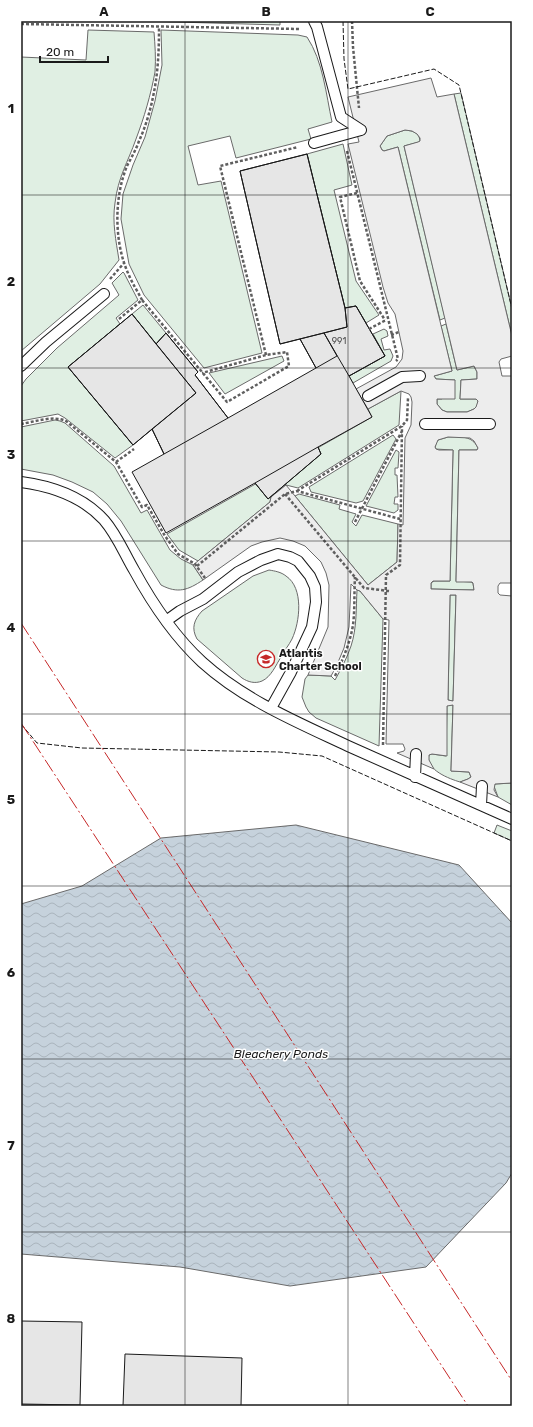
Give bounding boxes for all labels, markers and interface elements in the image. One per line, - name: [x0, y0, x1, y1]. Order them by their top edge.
- text: A: [99, 4, 109, 19]
- text: B: [261, 4, 271, 19]
- text: C: [425, 4, 435, 19]
- scale bar: [40, 38, 108, 64]
- text: 20 m: [46, 45, 74, 59]
- text: 1: [8, 101, 14, 116]
- text: 2: [7, 274, 15, 289]
- house number: 991: [332, 336, 346, 346]
- text: 3: [7, 447, 16, 462]
- text: 4: [7, 620, 16, 635]
- place label: Atlantis Charter School: [279, 647, 362, 673]
- school or university icon: Atlantis Charter School: [256, 649, 276, 669]
- text: 5: [7, 792, 15, 807]
- text: 6: [7, 965, 16, 980]
- water label: Bleachery Ponds: [234, 1047, 328, 1061]
- text: 7: [7, 1138, 15, 1153]
- text: 8: [7, 1311, 16, 1326]

